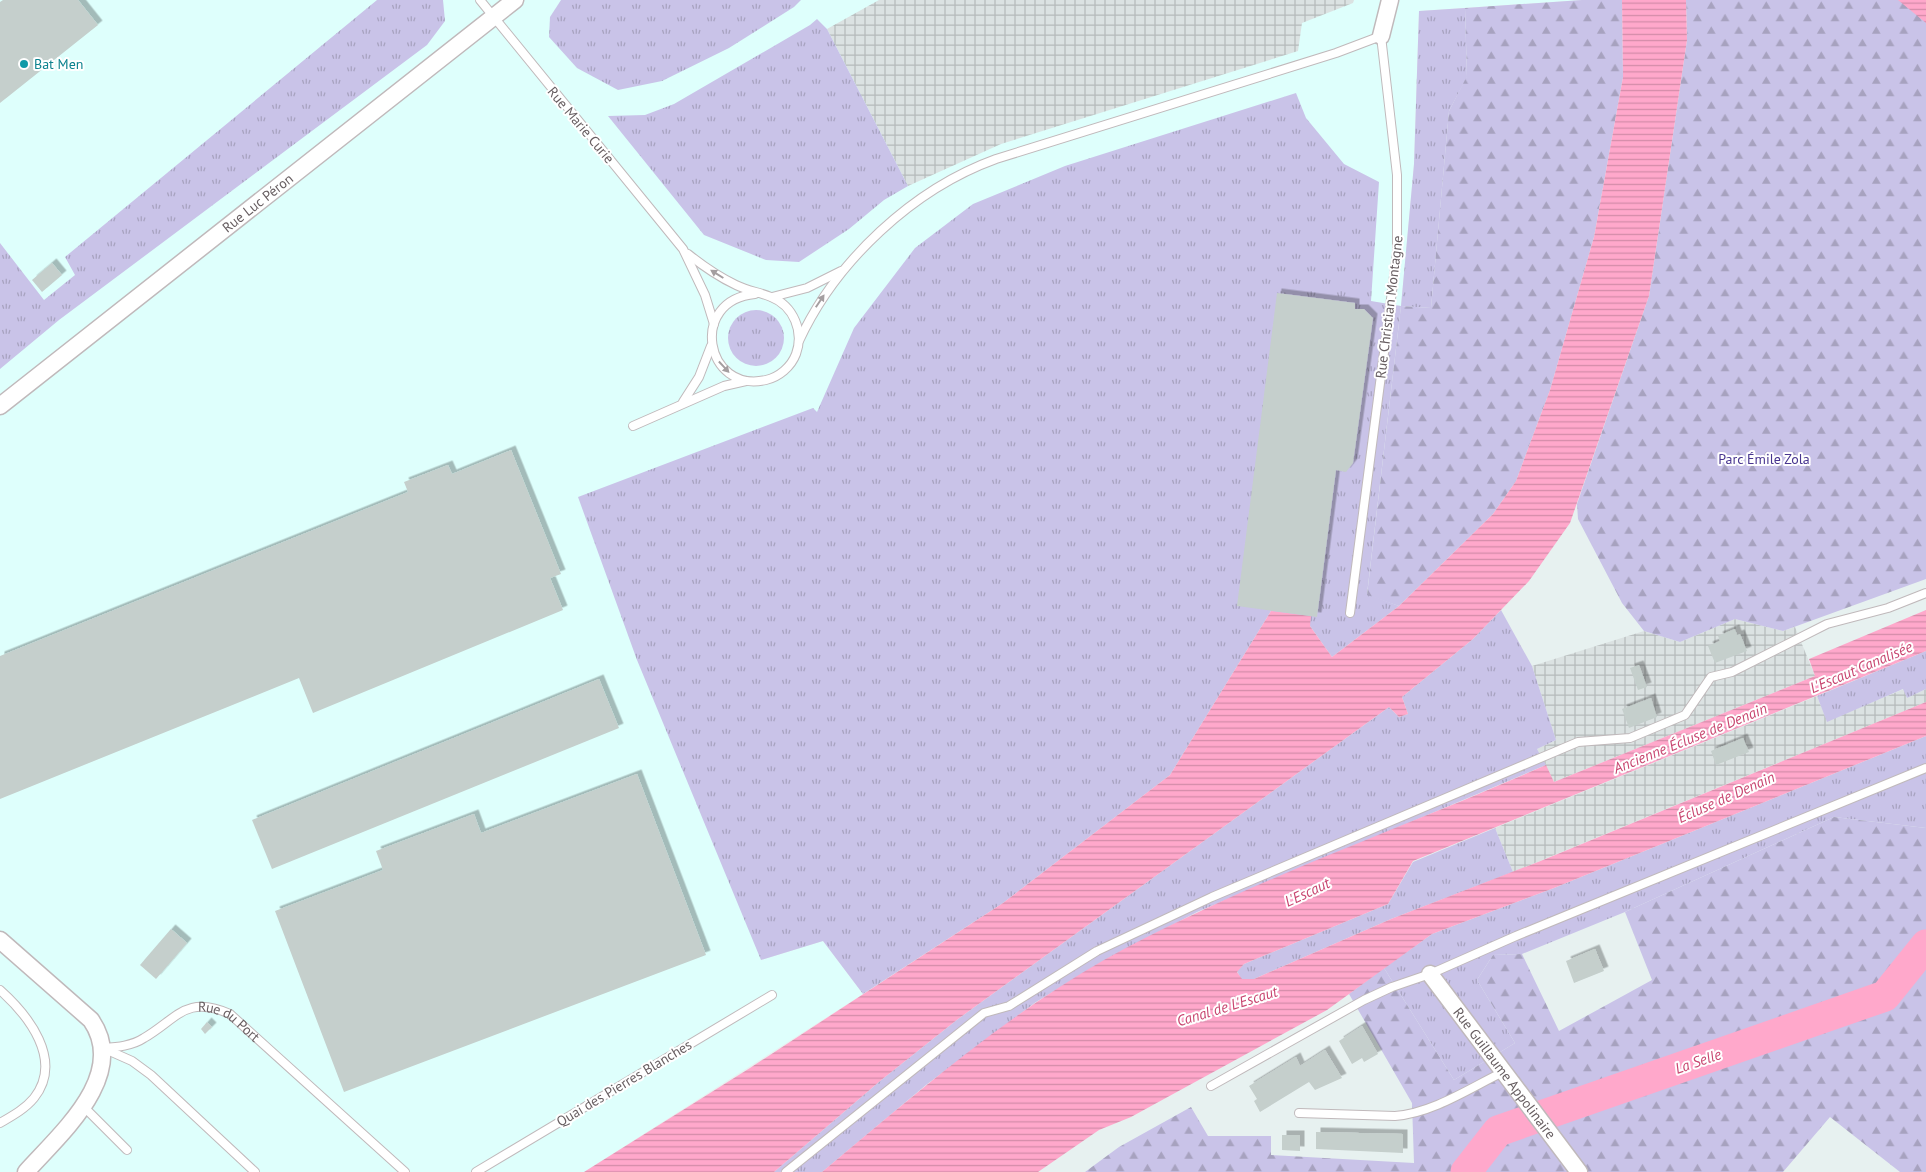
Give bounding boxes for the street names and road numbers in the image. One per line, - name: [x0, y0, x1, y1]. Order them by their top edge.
- street label: Rue Marie Curie: [544, 83, 618, 167]
- street label: Rue Luc Péron: [219, 169, 297, 236]
- street label: Rue Christian Montagne: [1371, 235, 1407, 379]
- street label: Rue du Port: [198, 998, 264, 1046]
- street label: Rue Guillaume Appolinaire: [1449, 1004, 1560, 1142]
- street label: Quai des Pierres Blanches: [553, 1035, 695, 1131]

